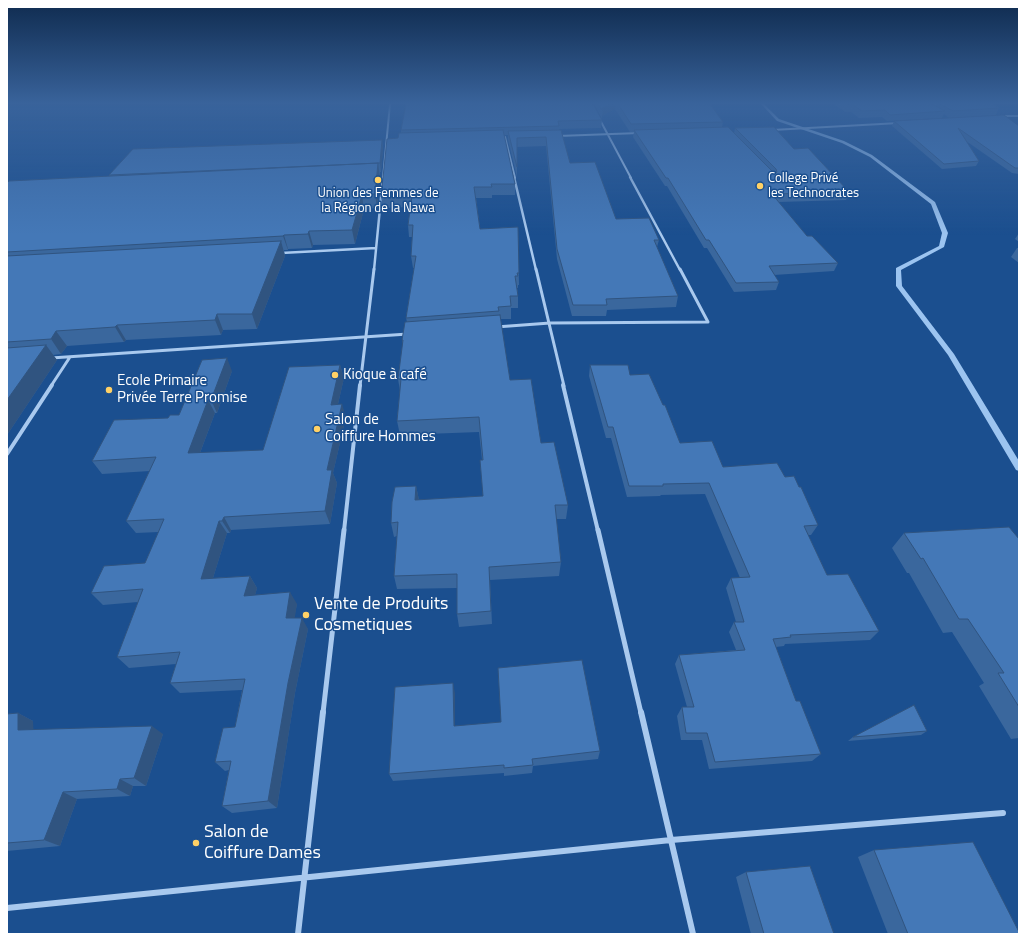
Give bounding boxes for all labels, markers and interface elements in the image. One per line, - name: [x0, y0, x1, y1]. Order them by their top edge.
- place label: College Privé les Technocrates: [768, 171, 859, 202]
- marker: Union des Femmes de la Région de la Nawa: [373, 175, 383, 185]
- marker: College Privé les Technocrates: [755, 181, 765, 191]
- place label: Union des Femmes de la Région de la Nawa: [317, 186, 439, 217]
- place label: Kioque à café: [343, 366, 427, 384]
- marker: Kioque à café: [330, 370, 340, 380]
- place label: Ecole Primaire Privée Terre Promise: [117, 372, 247, 407]
- marker: Ecole Primaire Privée Terre Promise: [104, 385, 114, 395]
- place label: Salon de Coiffure Hommes: [325, 411, 436, 446]
- marker: Salon de Coiffure Hommes: [312, 424, 322, 434]
- place label: Vente de Produits Cosmetiques: [314, 594, 448, 636]
- marker: Vente de Produits Cosmetiques: [301, 610, 311, 620]
- place label: Salon de Coiffure Dames: [204, 822, 321, 864]
- marker: Salon de Coiffure Dames: [191, 838, 201, 848]

